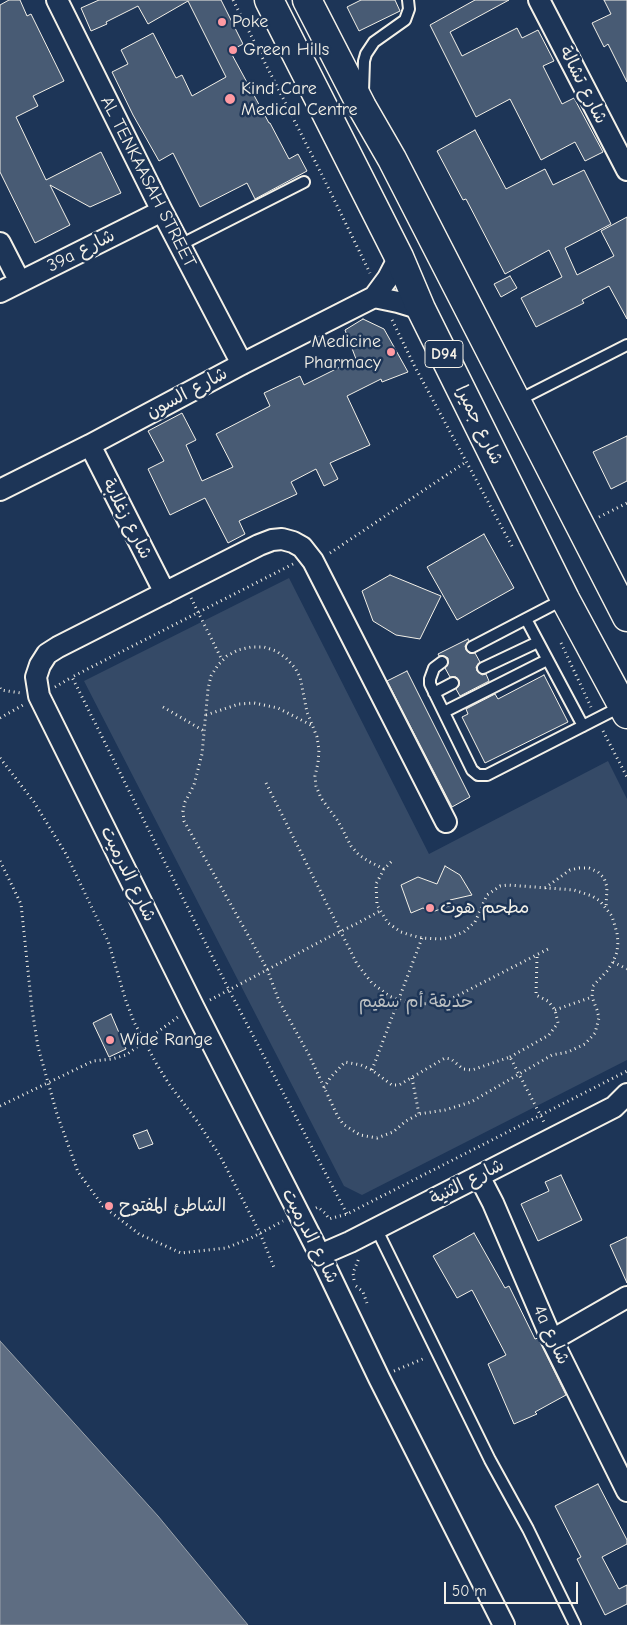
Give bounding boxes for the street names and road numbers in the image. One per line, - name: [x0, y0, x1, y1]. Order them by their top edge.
- street label: شارع تشالة: [554, 42, 612, 128]
- street label: AL TENKAASAH STREET: [95, 93, 201, 271]
- street label: 39a شارع: [44, 225, 118, 277]
- road number: D94: [425, 340, 463, 368]
- street label: شارع السون: [143, 363, 231, 423]
- street label: شارع جميرا: [450, 382, 508, 468]
- street label: شارع زغلابة: [98, 475, 156, 563]
- street label: شارع الدرميت: [96, 823, 160, 925]
- street label: شارع الثنية: [426, 1154, 508, 1210]
- street label: شارع الدرميت: [277, 1185, 343, 1287]
- street label: 4a شارع: [528, 1302, 574, 1368]

